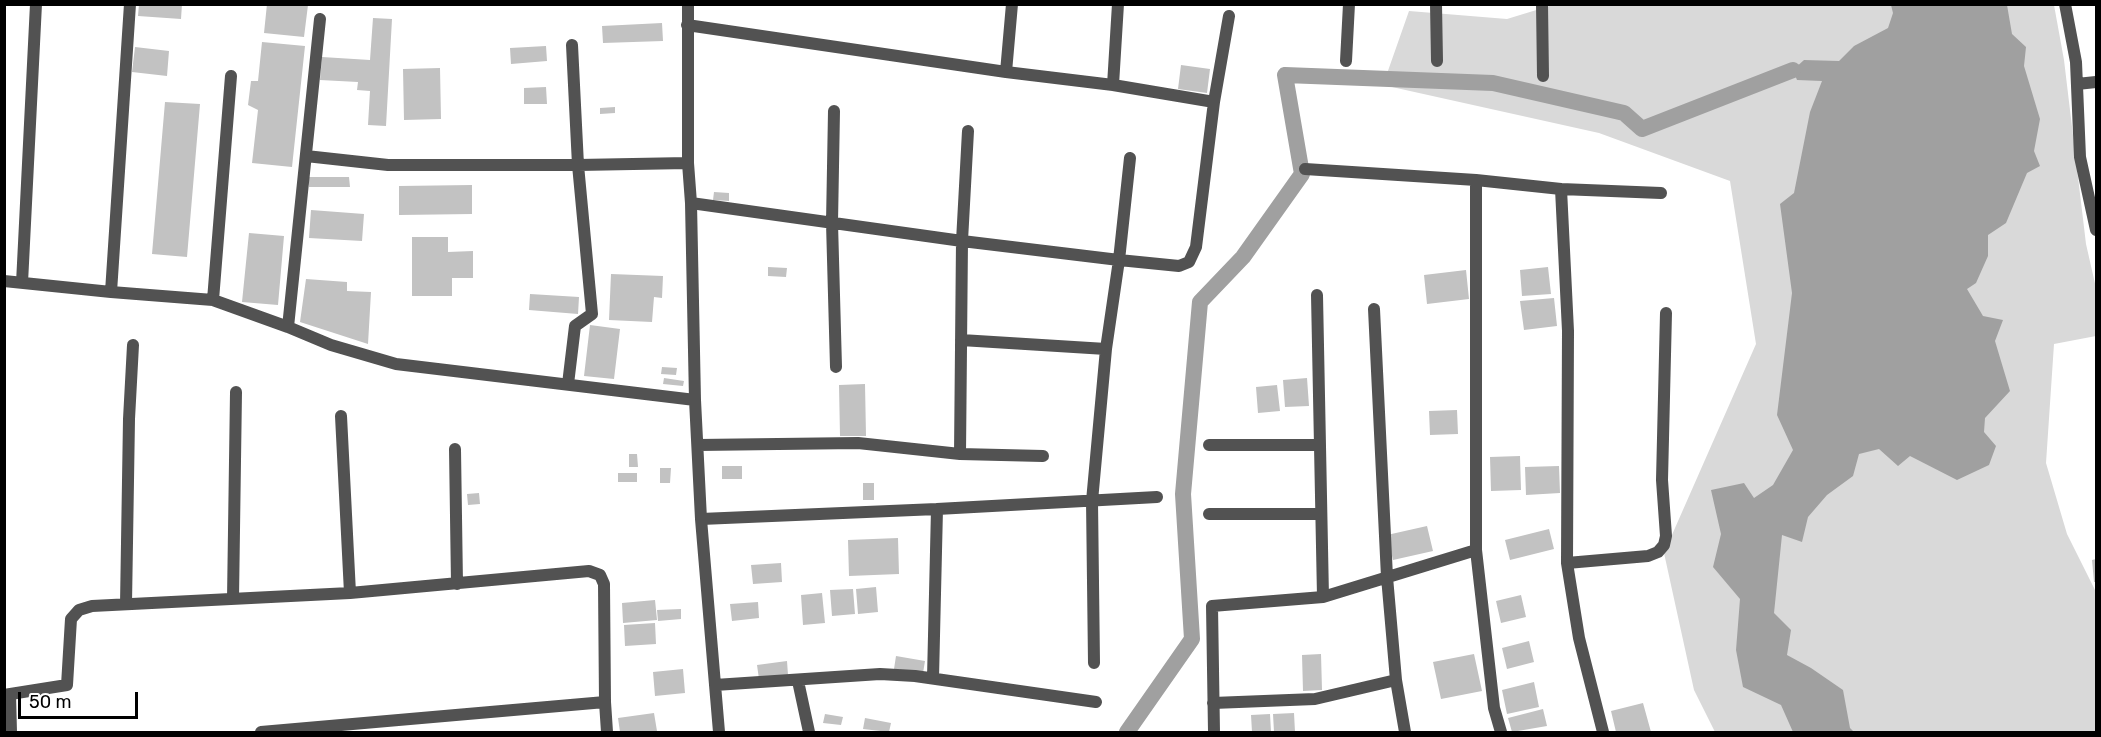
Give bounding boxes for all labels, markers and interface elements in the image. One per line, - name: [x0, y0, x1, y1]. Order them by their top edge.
- scale bar: [21, 680, 141, 718]
- text: 50 m: [29, 691, 72, 713]

